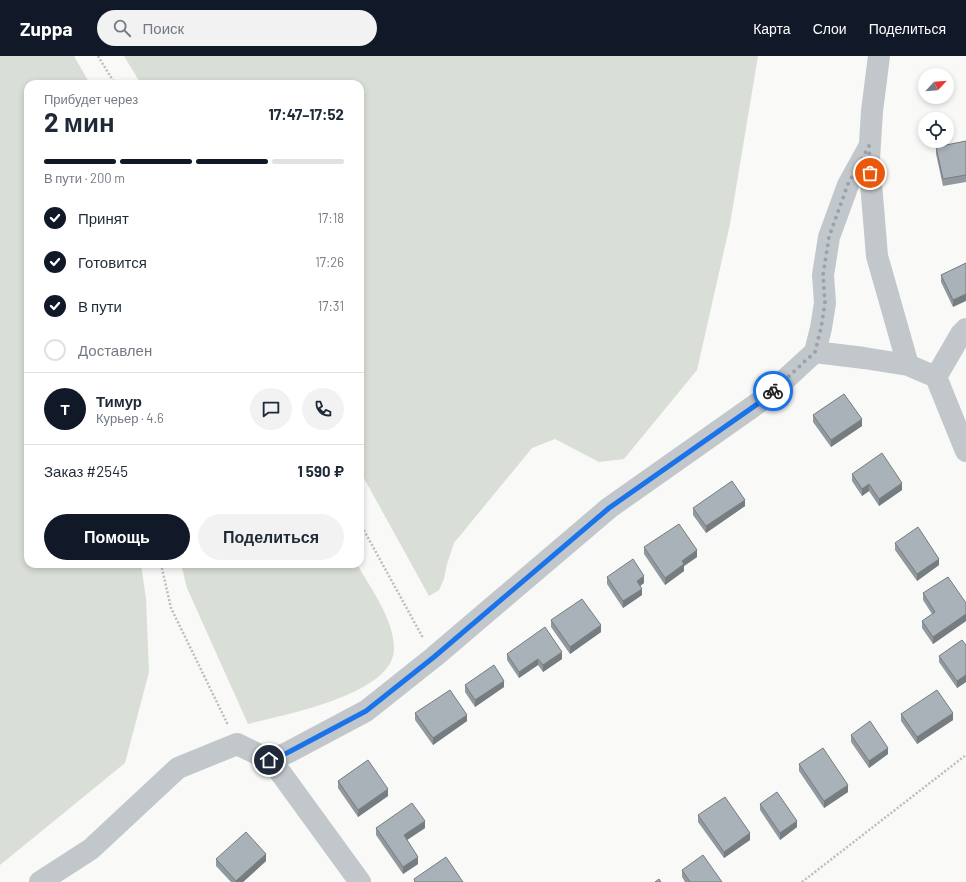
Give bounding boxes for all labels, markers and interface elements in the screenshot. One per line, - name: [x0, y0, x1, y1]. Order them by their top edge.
- search box: [97, 10, 377, 46]
- text: Zuppa: [20, 17, 73, 40]
- icon: search: [111, 17, 133, 39]
- text: Поиск: [143, 19, 184, 37]
- text: Карта: [753, 20, 791, 37]
- text: Слои: [813, 20, 847, 37]
- text: Поделиться: [869, 20, 946, 37]
- north arrow: [918, 68, 954, 104]
- map controls: [918, 68, 954, 148]
- text: Прибудет через: [44, 91, 138, 107]
- text: 17:47–17:52: [269, 105, 344, 123]
- text: 2 мин: [44, 106, 115, 137]
- button: locate: [918, 112, 954, 148]
- pin: [853, 156, 887, 190]
- icon: bag: [859, 162, 881, 184]
- text: В пути · 200 m: [44, 170, 125, 186]
- icon: check: [44, 207, 66, 229]
- text: Принят: [78, 209, 129, 227]
- text: 17:18: [318, 210, 344, 226]
- icon: check: [44, 251, 66, 273]
- text: Готовится: [78, 253, 147, 271]
- text: 17:26: [315, 254, 344, 270]
- icon: check: [44, 295, 66, 317]
- text: В пути: [78, 297, 122, 315]
- text: 17:31: [318, 298, 344, 314]
- text: Доставлен: [78, 341, 152, 359]
- courier: [753, 371, 793, 411]
- icon: bike: [762, 380, 784, 402]
- button: chat: [250, 388, 292, 430]
- button: phone: [302, 388, 344, 430]
- text: Тимур: [96, 392, 142, 410]
- text: Т: [60, 400, 70, 418]
- text: Курьер · 4.6: [96, 410, 164, 426]
- text: Заказ #2545: [44, 462, 128, 480]
- text: 1 590 ₽: [298, 462, 344, 480]
- button: Помощь: [44, 514, 190, 560]
- button: Поделиться: [198, 514, 344, 560]
- pin: [252, 743, 286, 777]
- icon: home: [258, 749, 280, 771]

